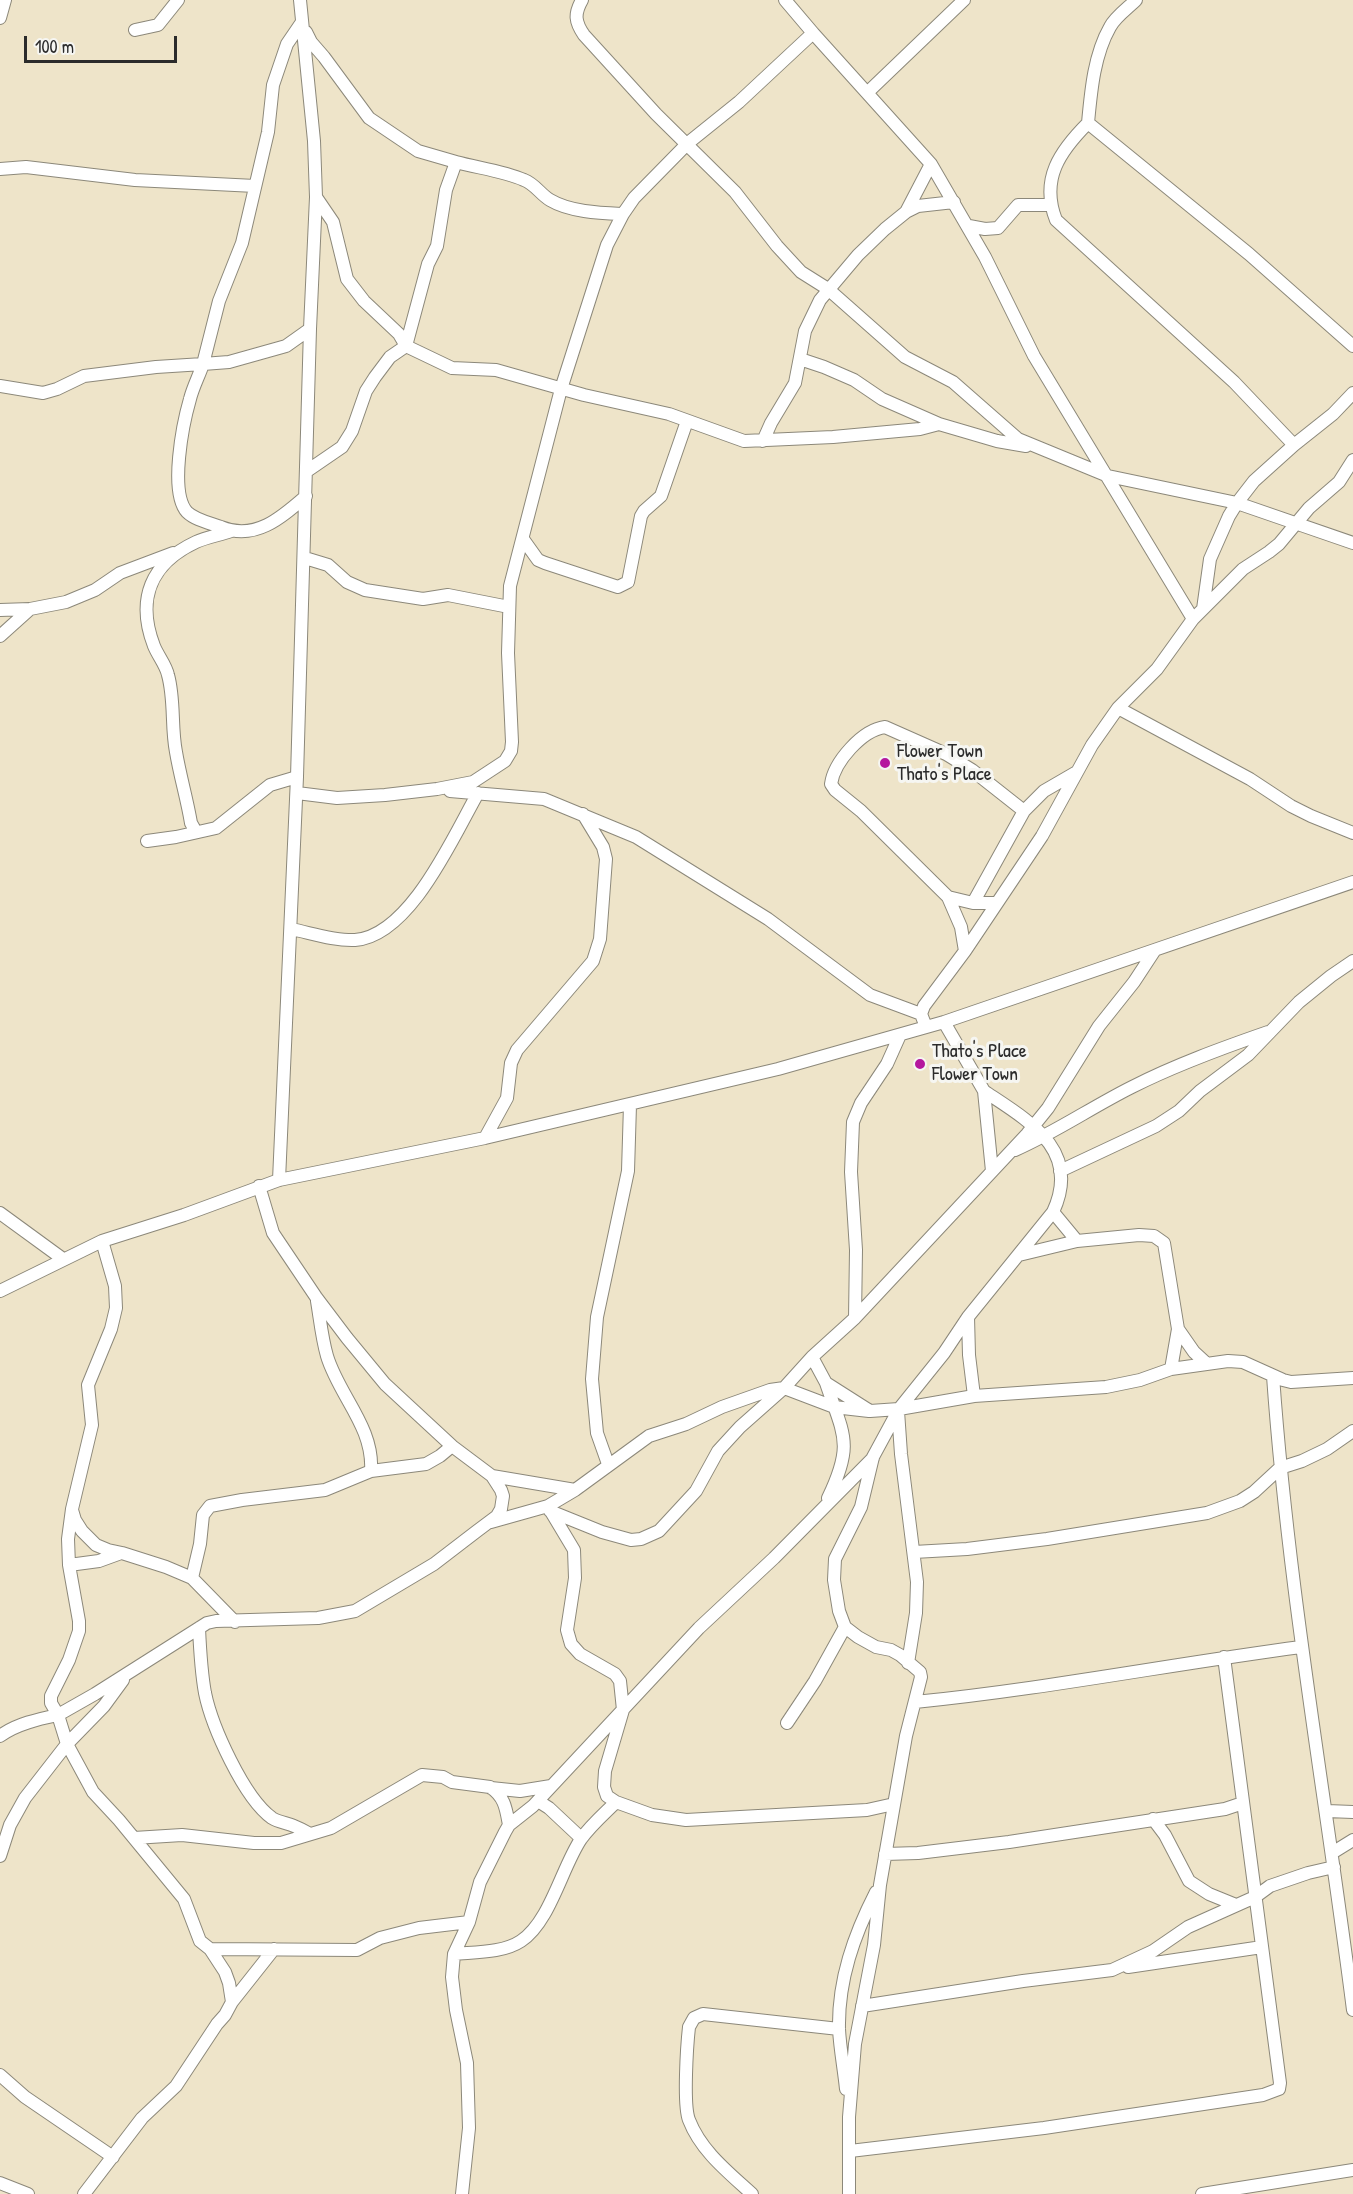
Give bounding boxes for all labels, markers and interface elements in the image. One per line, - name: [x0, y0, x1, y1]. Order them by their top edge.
- scale bar: [27, 24, 180, 62]
- text: 100 m: [35, 34, 74, 59]
- place label: Flower Town Thato's Place: [897, 740, 992, 787]
- marker: Flower Town Thato's Place: [878, 756, 892, 770]
- place label: Thato's Place Flower Town: [932, 1040, 1027, 1087]
- marker: Thato's Place Flower Town: [913, 1057, 927, 1071]

